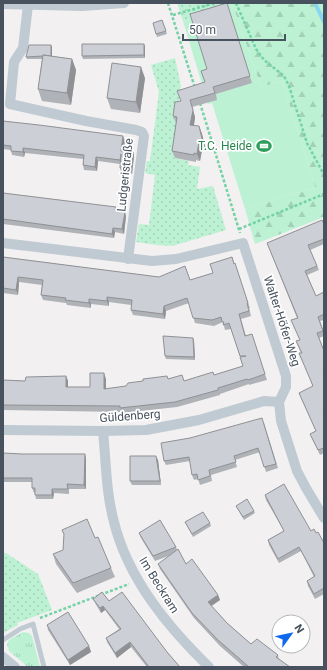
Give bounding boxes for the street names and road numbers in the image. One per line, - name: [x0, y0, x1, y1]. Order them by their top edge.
- street label: Ludgeristraße: [114, 138, 136, 212]
- street label: Walter-Höfer-Weg: [261, 274, 303, 368]
- street label: Güldenberg: [99, 407, 161, 425]
- street label: Im Beckram: [136, 554, 182, 616]

